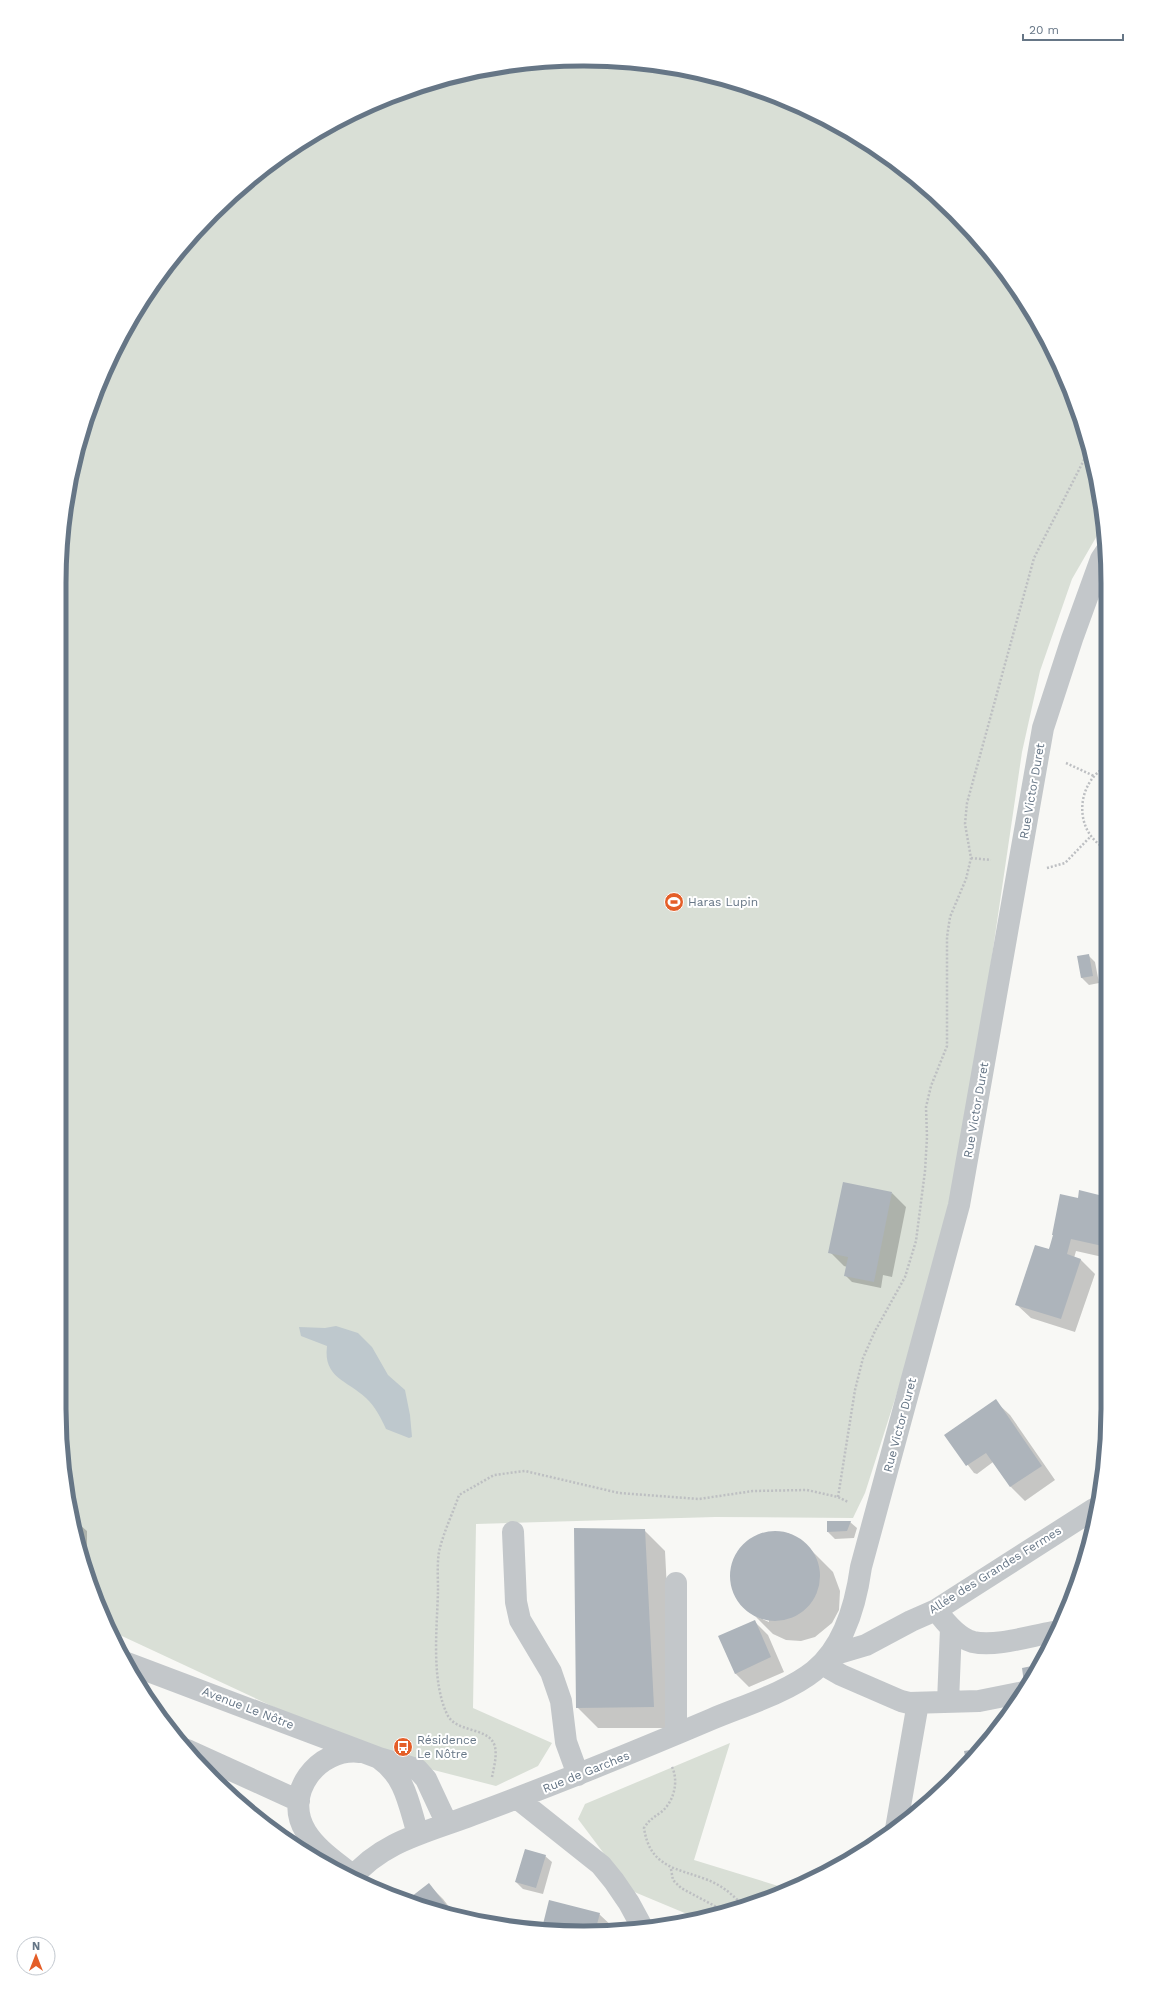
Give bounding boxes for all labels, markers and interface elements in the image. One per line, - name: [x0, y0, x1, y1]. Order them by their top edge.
- scale bar: [1023, 16, 1123, 42]
- text: 20 m: [1029, 23, 1059, 37]
- street label: Rue Victor Duret: [1017, 742, 1047, 840]
- sports icon: Haras Lupin: [663, 891, 685, 913]
- place label: Haras Lupin: [688, 895, 758, 909]
- street label: Rue Victor Duret: [961, 1061, 991, 1159]
- street label: Rue Victor Duret: [881, 1376, 919, 1474]
- street label: Allée des Grandes Fermes: [926, 1523, 1064, 1617]
- street label: Avenue Le Nôtre: [200, 1684, 296, 1732]
- place label: Résidence Le Nôtre: [417, 1733, 477, 1761]
- bus stop icon: Résidence Le Nôtre: [392, 1736, 414, 1758]
- street label: Rue de Garches: [541, 1748, 631, 1796]
- north arrow: [16, 1936, 56, 1976]
- text: N: [32, 1940, 40, 1953]

